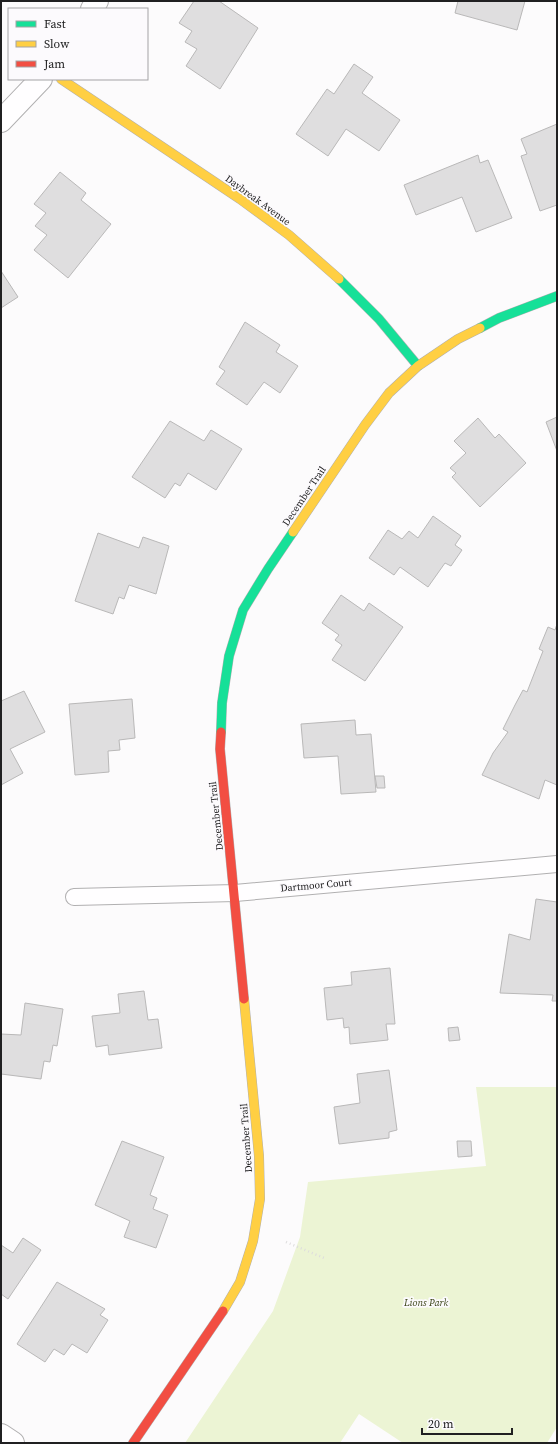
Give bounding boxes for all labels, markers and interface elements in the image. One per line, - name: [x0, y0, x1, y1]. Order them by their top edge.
- legend: [8, 8, 148, 80]
- text: Fast: [44, 16, 66, 32]
- text: Slow: [44, 36, 70, 52]
- text: Jam: [43, 56, 65, 72]
- street label: Daybreak Avenue: [223, 172, 293, 228]
- street label: December Trail: [279, 464, 329, 528]
- street label: December Trail: [206, 781, 226, 851]
- street label: Dartmoor Court: [280, 875, 353, 895]
- street label: December Trail: [237, 1103, 255, 1173]
- park label: Lions Park: [403, 1296, 448, 1309]
- scale bar: [422, 1410, 512, 1436]
- text: 20 m: [428, 1416, 454, 1432]

